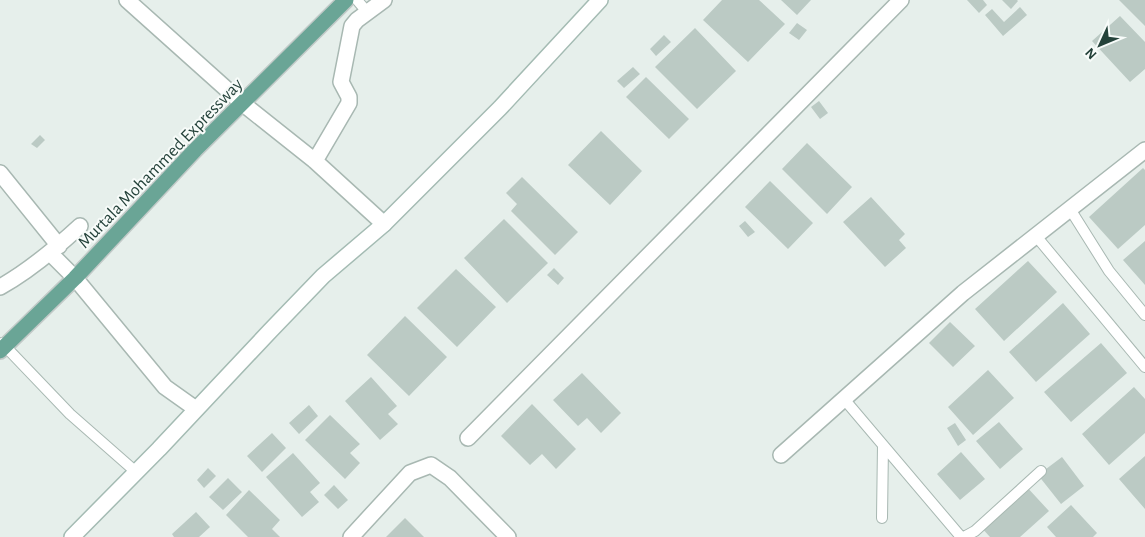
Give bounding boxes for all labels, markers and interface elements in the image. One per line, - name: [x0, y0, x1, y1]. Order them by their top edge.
- north arrow: [1075, 20, 1125, 70]
- text: N: [1083, 45, 1100, 62]
- street label: Murtala Mohammed Expressway: [75, 75, 247, 252]

